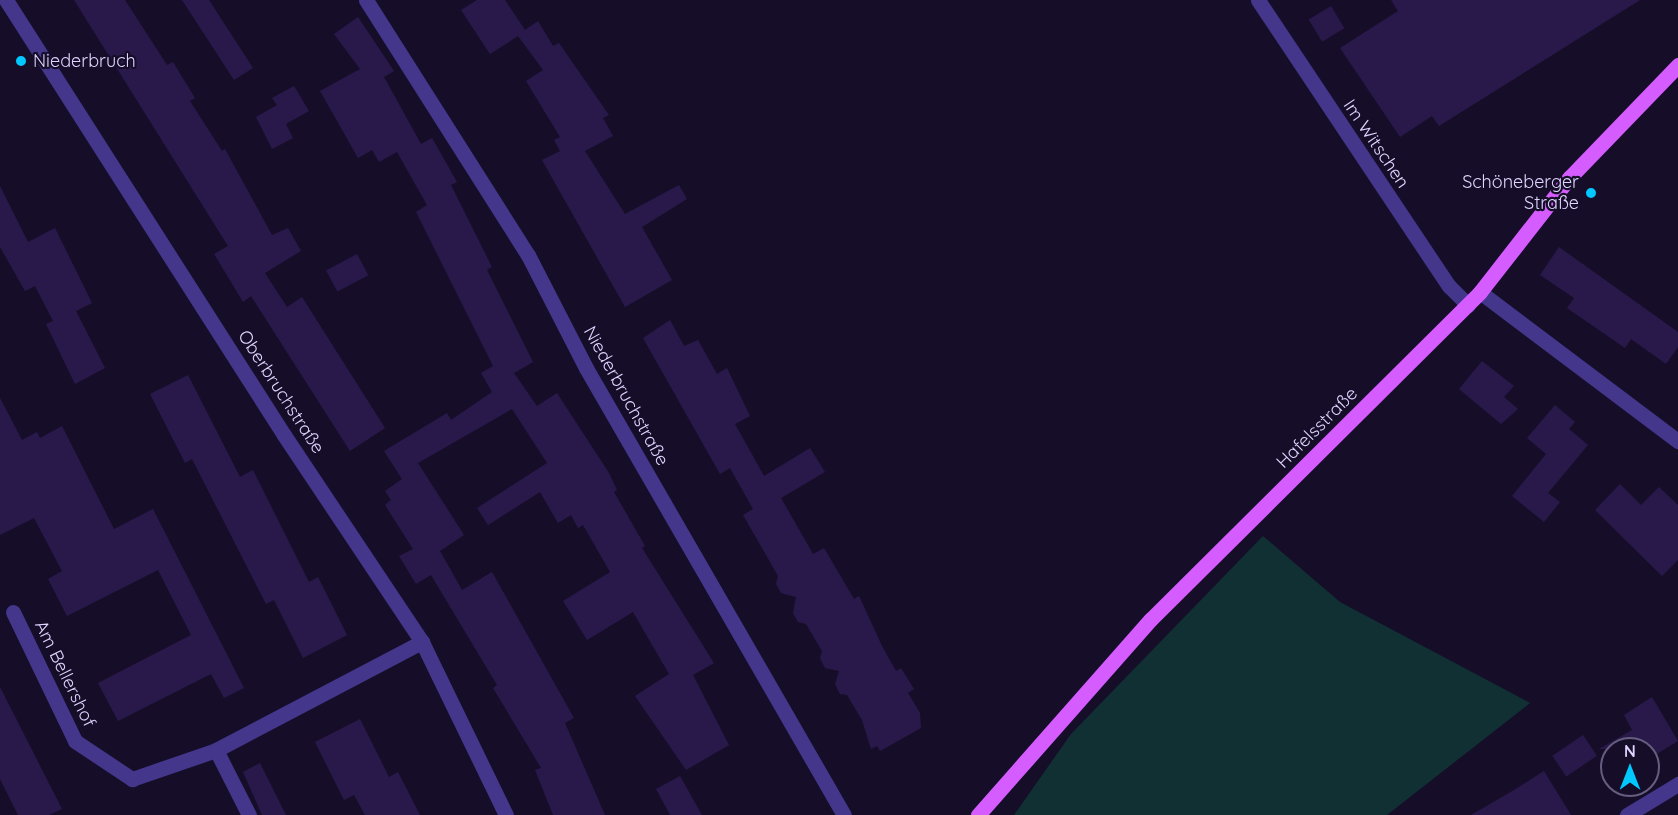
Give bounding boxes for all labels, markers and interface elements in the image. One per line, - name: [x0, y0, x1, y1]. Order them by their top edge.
- place label: Niederbruch: [33, 50, 136, 72]
- marker: Niederbruch: [14, 54, 28, 68]
- street label: Im Witschen: [1339, 96, 1413, 192]
- place label: Schöneberger Straße: [1462, 172, 1579, 214]
- marker: Schöneberger Straße: [1584, 186, 1598, 200]
- street label: Niederbruchstraße: [579, 323, 673, 469]
- street label: Oberbruchstraße: [233, 326, 329, 458]
- street label: Hafelsstraße: [1272, 383, 1362, 473]
- street label: Am Bellershof: [30, 617, 100, 731]
- north arrow: [1600, 737, 1660, 797]
- text: N: [1624, 741, 1636, 761]

